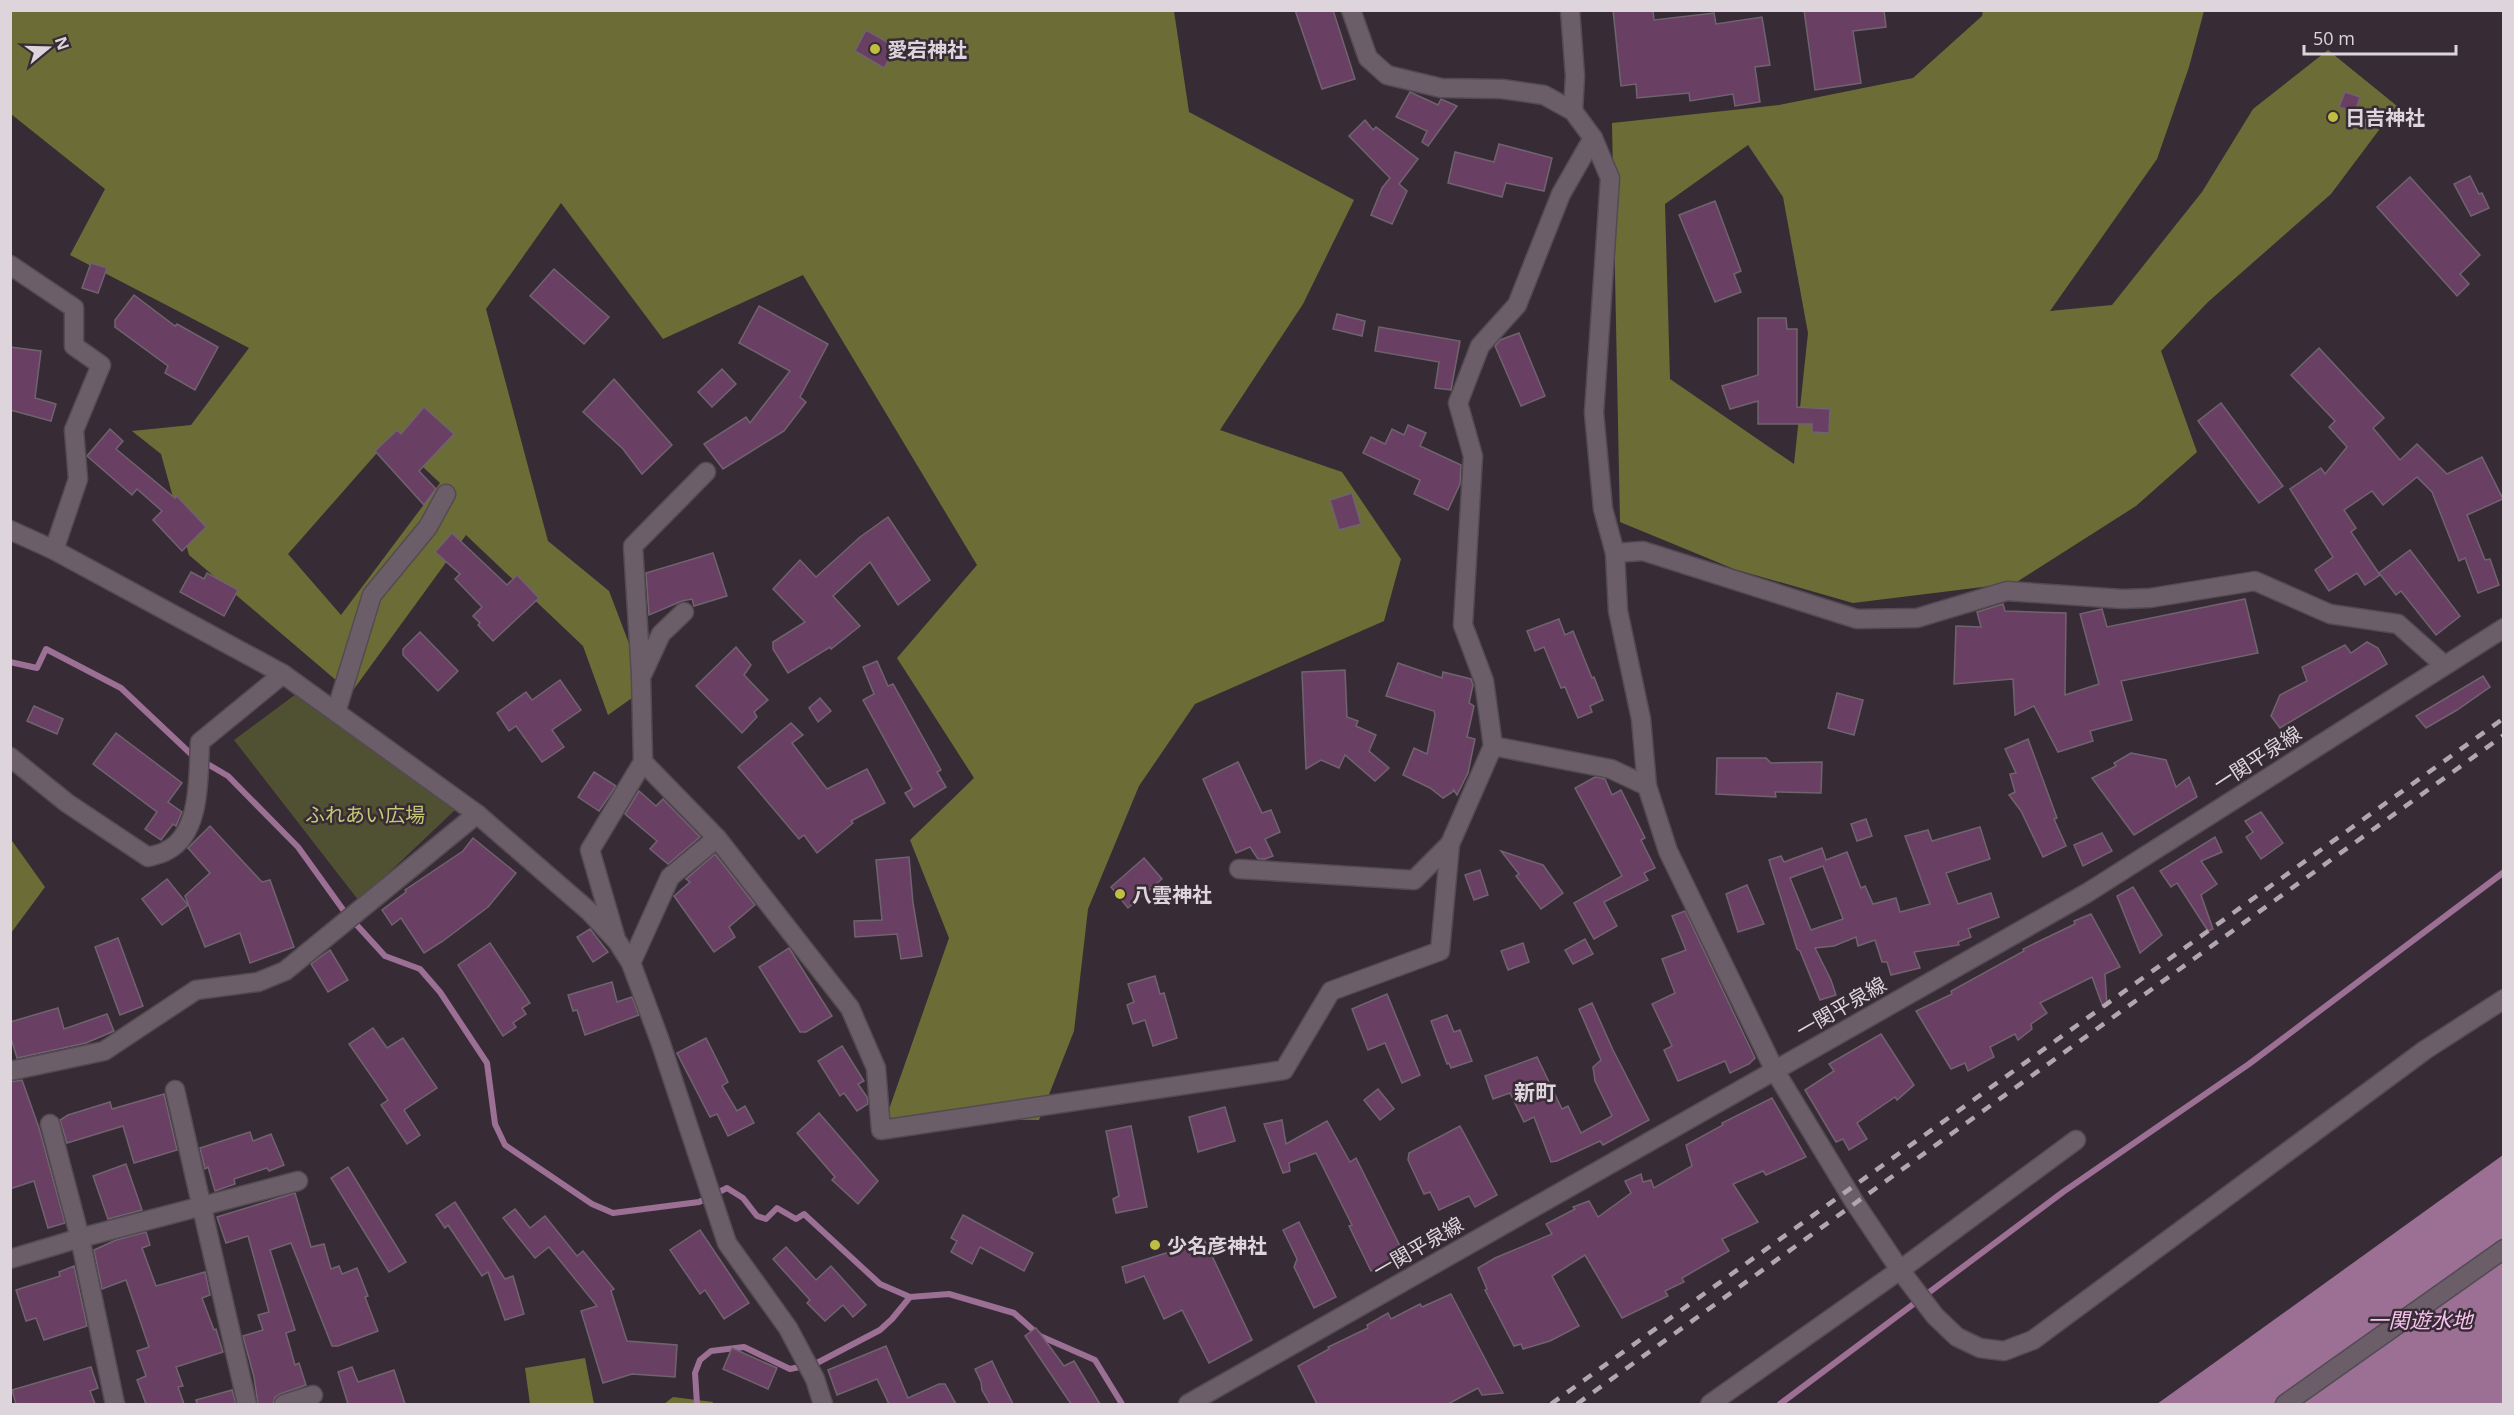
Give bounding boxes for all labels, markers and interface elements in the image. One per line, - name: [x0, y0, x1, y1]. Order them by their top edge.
- north arrow: [18, 18, 78, 78]
- scale bar: [2304, 18, 2456, 56]
- text: 50 m: [2313, 26, 2355, 50]
- text: N: [50, 33, 75, 53]
- place label: 愛宕神社: [887, 36, 967, 63]
- marker: 愛宕神社: [868, 42, 882, 56]
- place label: 日吉神社: [2345, 104, 2425, 131]
- marker: 日吉神社: [2326, 110, 2340, 124]
- street label: 一関平泉線: [2208, 719, 2306, 797]
- park label: ふれあい広場: [305, 801, 425, 828]
- place label: 八雲神社: [1132, 881, 1212, 908]
- marker: 八雲神社: [1113, 887, 1127, 901]
- street label: 一関平泉線: [1791, 970, 1891, 1044]
- district label: 新町: [1514, 1078, 1556, 1106]
- street label: 一関平泉線: [1368, 1210, 1468, 1284]
- place label: 少名彦神社: [1167, 1232, 1267, 1259]
- marker: 少名彦神社: [1148, 1238, 1162, 1252]
- water label: 一関遊水地: [2368, 1306, 2474, 1334]

